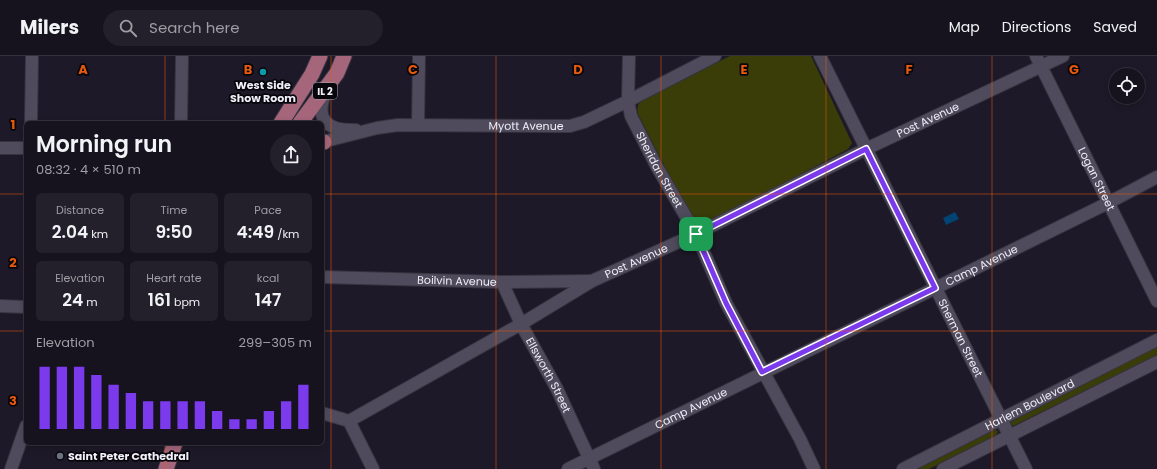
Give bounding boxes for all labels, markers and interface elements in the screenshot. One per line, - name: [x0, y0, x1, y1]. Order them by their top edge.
- search box: [103, 10, 383, 46]
- text: Milers: [20, 14, 79, 41]
- icon: search: [117, 17, 139, 39]
- text: Search here: [149, 17, 239, 38]
- text: Map: [949, 17, 980, 37]
- text: Directions: [1002, 17, 1071, 37]
- text: Saved: [1093, 17, 1137, 37]
- text: A: [78, 60, 88, 79]
- text: B: [244, 60, 253, 79]
- text: C: [408, 60, 418, 79]
- text: D: [573, 60, 583, 79]
- text: E: [740, 60, 748, 79]
- text: F: [905, 60, 913, 79]
- text: G: [1069, 60, 1079, 79]
- marker: West Side Show Room: [258, 67, 268, 77]
- map controls: [1109, 68, 1145, 104]
- button: locate: [1109, 68, 1145, 104]
- place label: West Side Show Room: [230, 77, 296, 106]
- road number: IL 2: [313, 83, 337, 99]
- street label: Post Avenue: [894, 98, 962, 141]
- text: 1: [11, 115, 15, 134]
- street label: Myott Avenue: [488, 118, 564, 134]
- text: Morning run: [36, 129, 172, 160]
- street label: Sheridan Street: [632, 129, 687, 210]
- button: share: [270, 134, 312, 176]
- street label: Logan Street: [1074, 144, 1119, 213]
- text: 08:32 · 4 × 510 m: [36, 160, 141, 179]
- text: Distance: [56, 202, 104, 218]
- text: Time: [161, 202, 187, 218]
- text: Pace: [254, 202, 282, 218]
- pin: [679, 217, 713, 251]
- text: 2.04: [52, 220, 88, 244]
- text: 9:50: [155, 220, 193, 244]
- text: 4:49: [237, 220, 274, 244]
- icon: arrive: [685, 223, 707, 245]
- text: km: [88, 226, 108, 242]
- text: /km: [274, 226, 299, 242]
- street label: Post Avenue: [602, 240, 670, 282]
- street label: Camp Avenue: [943, 241, 1021, 290]
- text: 2: [9, 253, 17, 272]
- text: Elevation: [55, 270, 105, 286]
- text: Heart rate: [146, 270, 202, 286]
- text: kcal: [257, 270, 279, 286]
- street label: Boilvin Avenue: [417, 272, 497, 290]
- text: 24: [62, 288, 83, 312]
- text: 161: [148, 288, 171, 312]
- text: 147: [255, 288, 281, 312]
- text: m: [83, 294, 98, 310]
- text: bpm: [171, 294, 200, 310]
- street label: Sherman Street: [934, 296, 987, 380]
- text: Elevation: [36, 333, 95, 352]
- text: 299–305 m: [238, 333, 312, 352]
- street label: Ellsworth Street: [522, 334, 575, 415]
- street label: Harlem Boulevard: [982, 375, 1077, 434]
- street label: Camp Avenue: [652, 384, 730, 433]
- text: 3: [9, 391, 17, 410]
- place label: Saint Peter Cathedral: [68, 448, 189, 464]
- marker: Saint Peter Cathedral: [55, 451, 65, 461]

